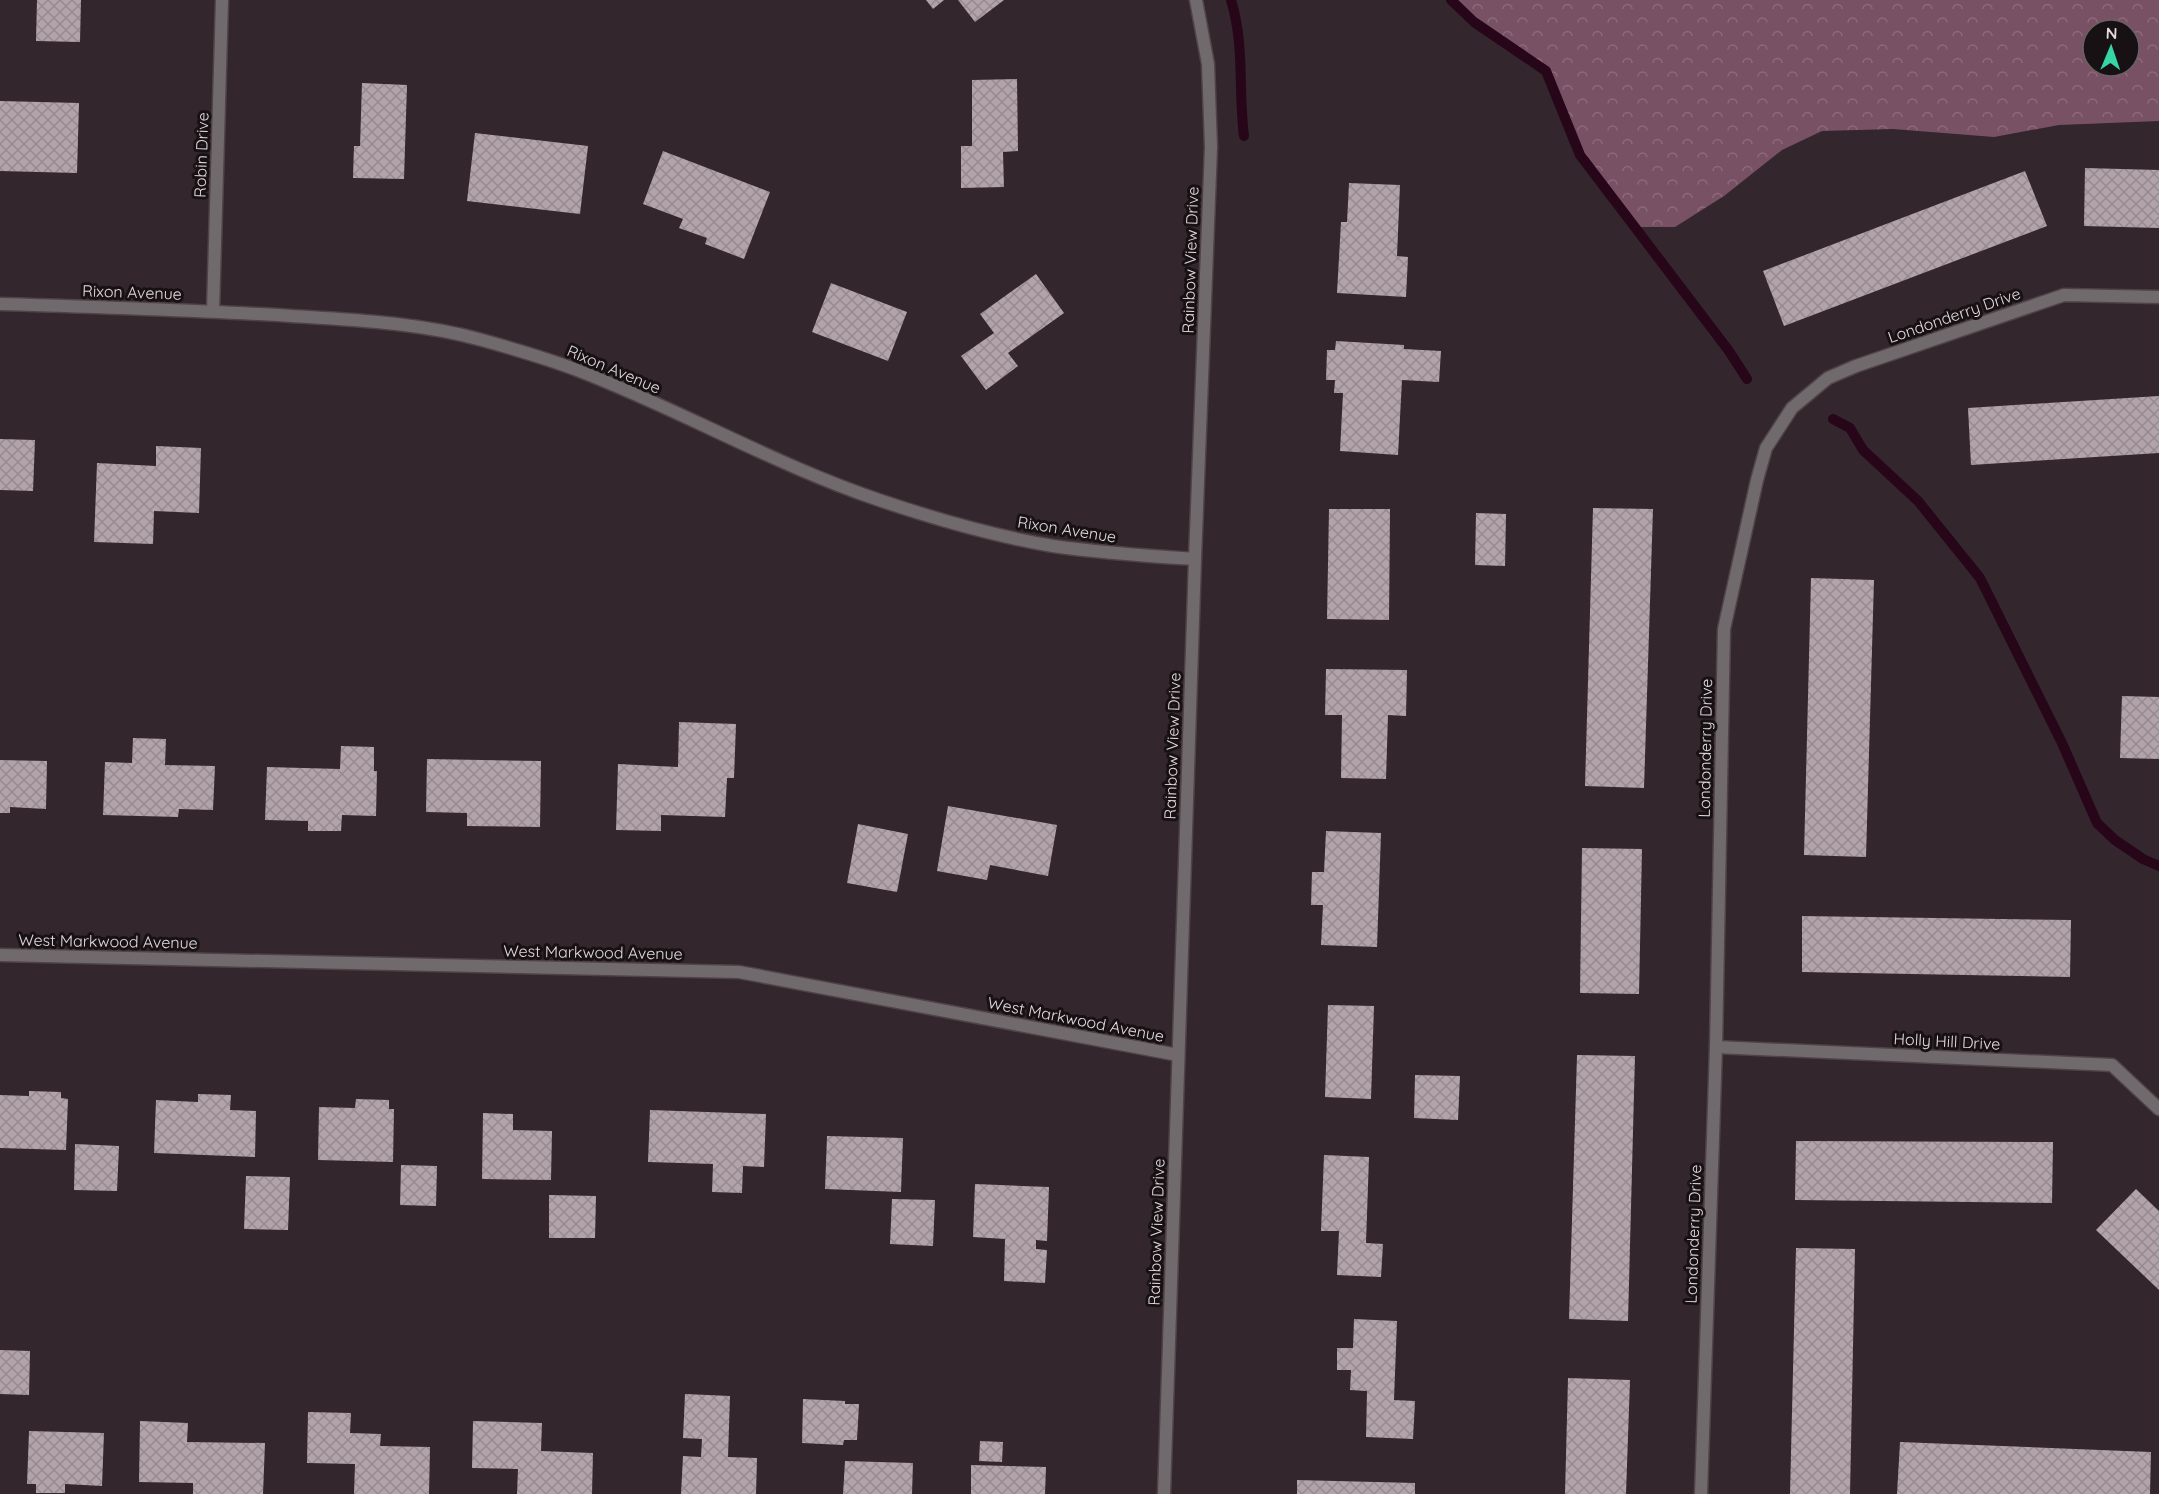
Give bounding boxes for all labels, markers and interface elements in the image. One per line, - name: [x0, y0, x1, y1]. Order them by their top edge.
- north arrow: [2081, 18, 2141, 78]
- text: N: [2105, 23, 2118, 43]
- street label: Robin Drive: [190, 112, 212, 198]
- street label: Rainbow View Drive: [1177, 186, 1203, 334]
- street label: Rixon Avenue: [82, 280, 182, 304]
- street label: Londonderry Drive: [1885, 283, 2023, 347]
- street label: Rixon Avenue: [564, 340, 664, 398]
- street label: Rixon Avenue: [1016, 511, 1118, 547]
- street label: Rainbow View Drive: [1159, 672, 1185, 820]
- street label: Londonderry Drive: [1694, 678, 1716, 818]
- street label: West Markwood Avenue: [18, 929, 198, 953]
- street label: West Markwood Avenue: [503, 940, 683, 964]
- street label: West Markwood Avenue: [986, 992, 1166, 1046]
- street label: Holly Hill Drive: [1893, 1028, 2001, 1054]
- street label: Rainbow View Drive: [1143, 1158, 1169, 1306]
- street label: Londonderry Drive: [1681, 1164, 1705, 1304]

